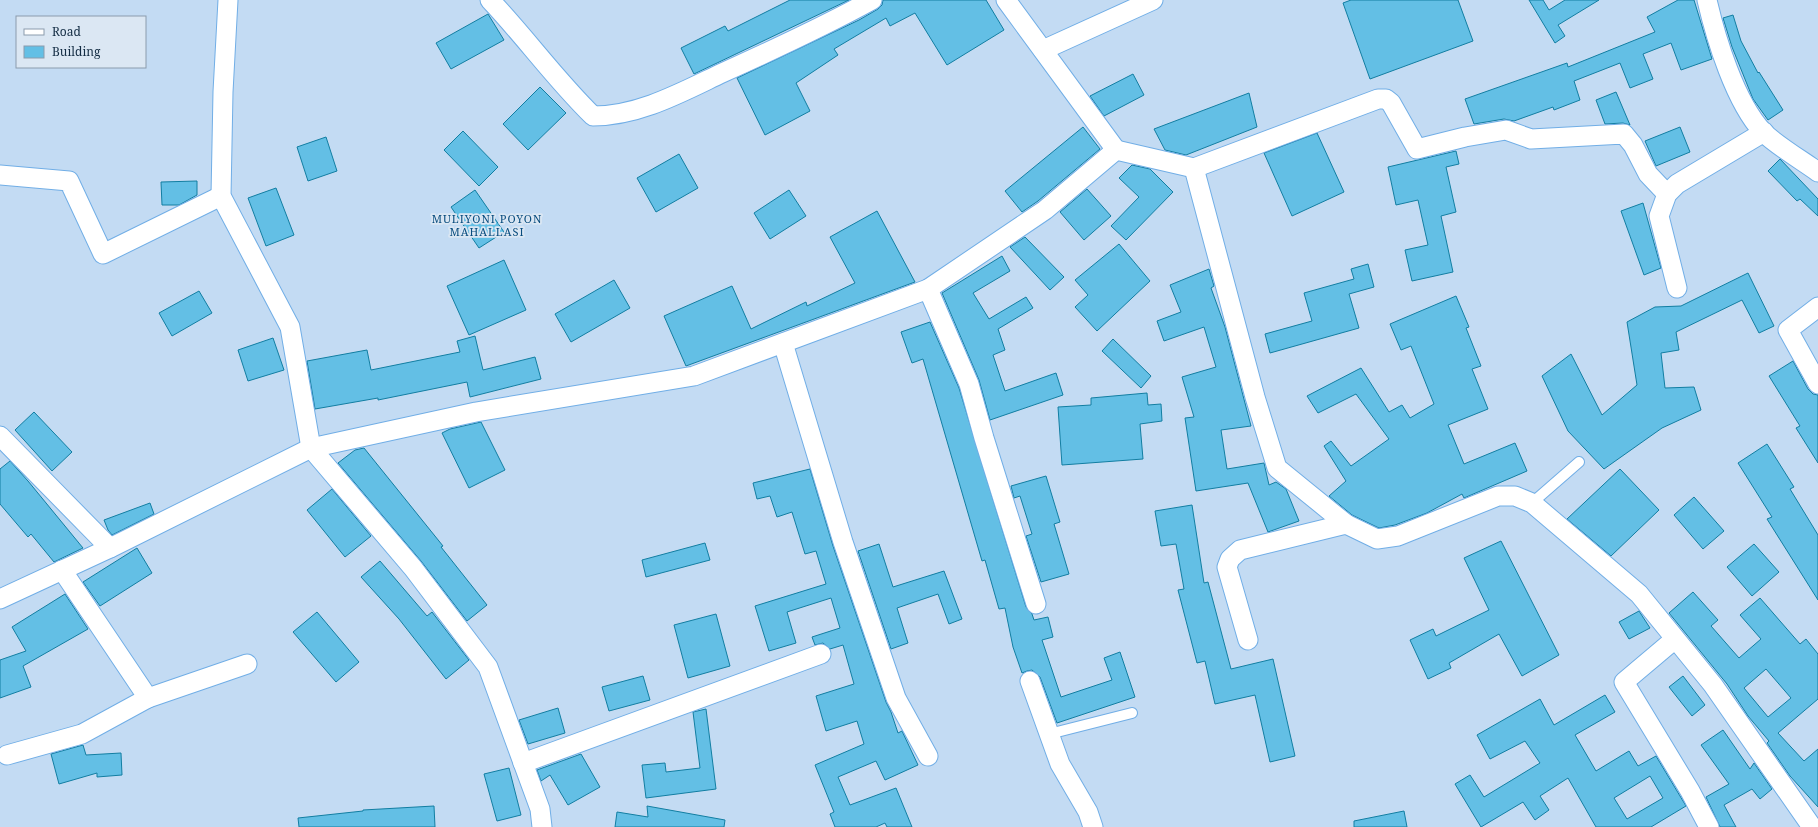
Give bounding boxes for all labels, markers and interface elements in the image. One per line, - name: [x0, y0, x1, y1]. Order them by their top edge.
- legend: [16, 16, 146, 68]
- text: Road: [52, 23, 82, 40]
- text: Building: [52, 43, 101, 60]
- district label: MULIYONI POYON MAHALLASI: [432, 211, 542, 239]

